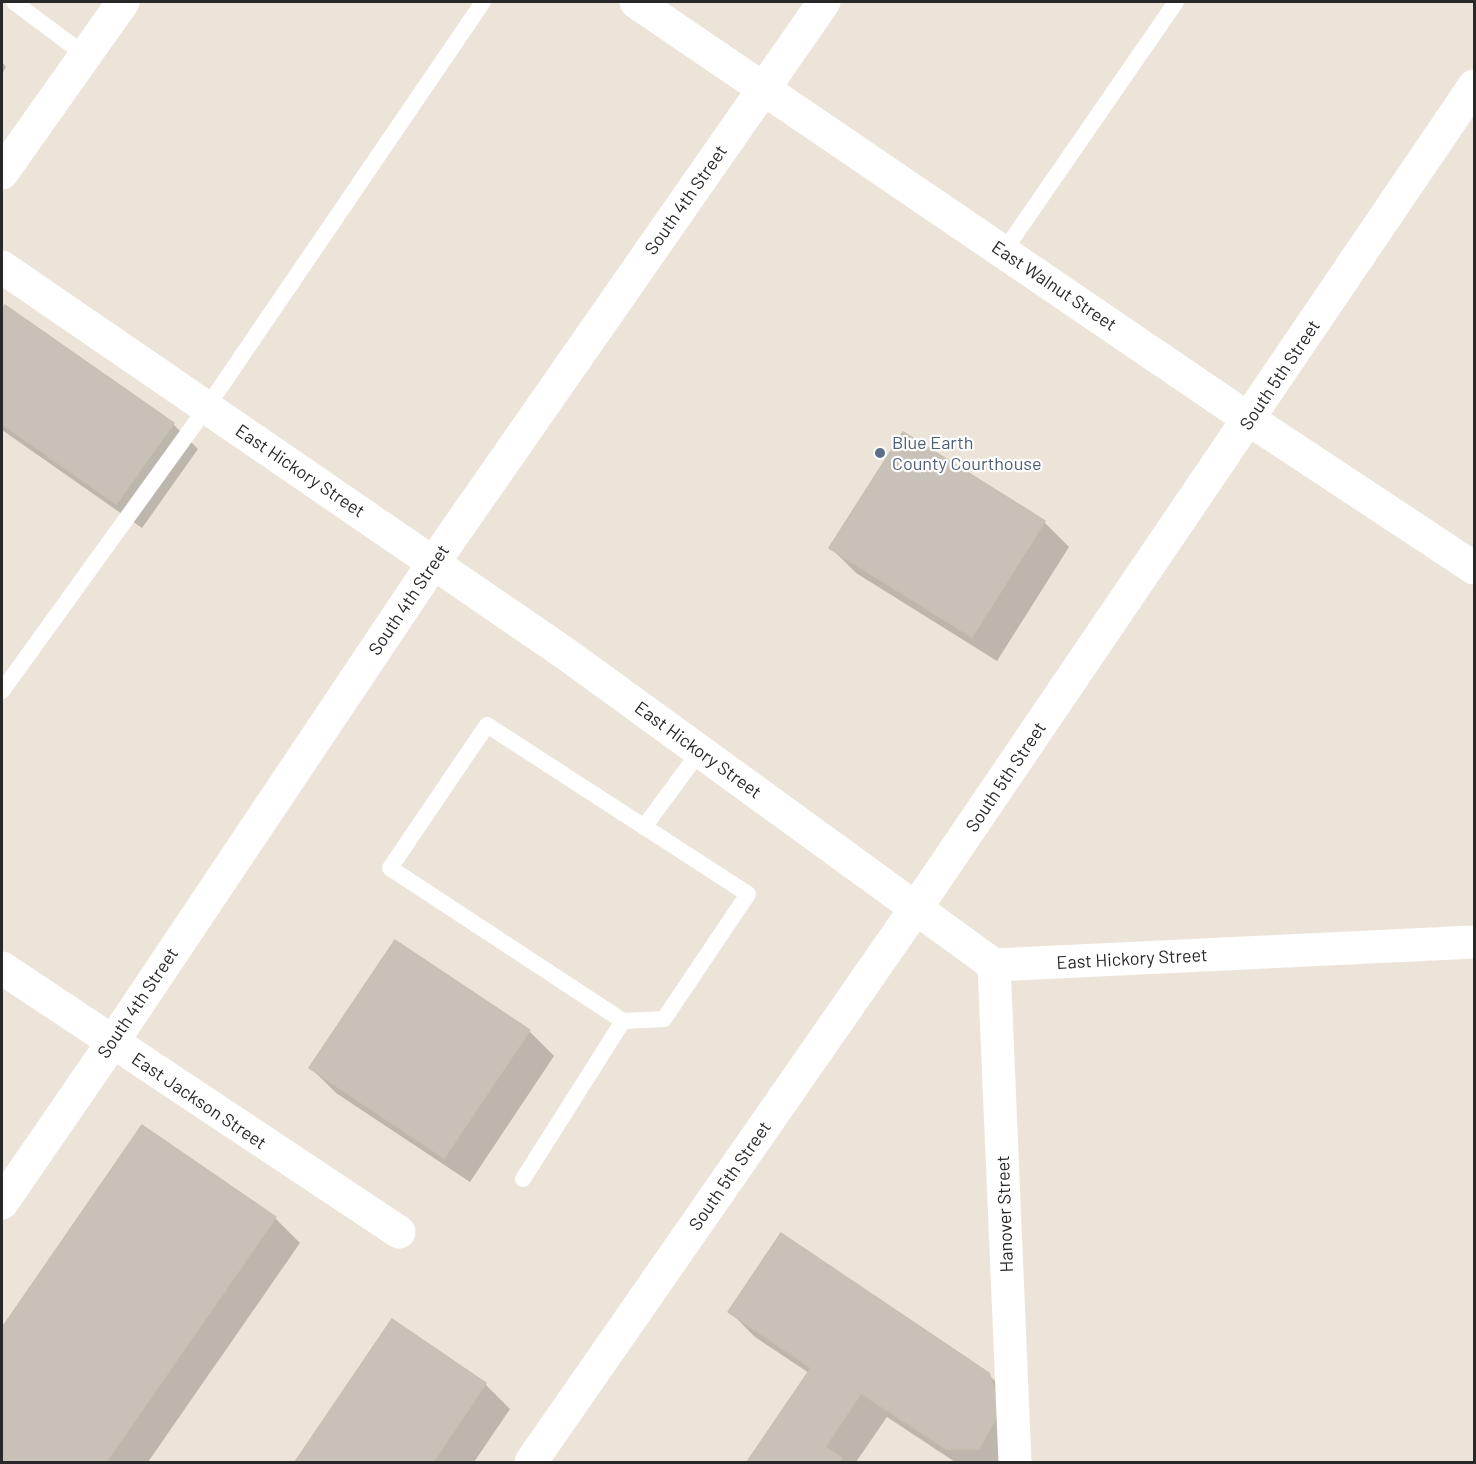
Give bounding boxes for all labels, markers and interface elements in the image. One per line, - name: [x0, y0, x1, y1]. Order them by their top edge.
- street label: South 4th Street: [640, 141, 732, 259]
- street label: East Walnut Street: [988, 236, 1120, 336]
- street label: South 5th Street: [1235, 316, 1325, 434]
- street label: East Hickory Street: [231, 420, 369, 522]
- place label: Blue Earth County Courthouse: [892, 432, 1042, 474]
- marker: Blue Earth County Courthouse: [873, 446, 887, 460]
- street label: South 4th Street: [364, 541, 454, 659]
- street label: East Hickory Street: [630, 697, 766, 803]
- street label: South 5th Street: [961, 718, 1051, 836]
- street label: South 4th Street: [93, 944, 183, 1062]
- street label: East Hickory Street: [1056, 944, 1208, 974]
- street label: East Jackson Street: [128, 1048, 270, 1154]
- street label: South 5th Street: [684, 1117, 776, 1235]
- street label: Hanover Street: [992, 1155, 1018, 1273]

